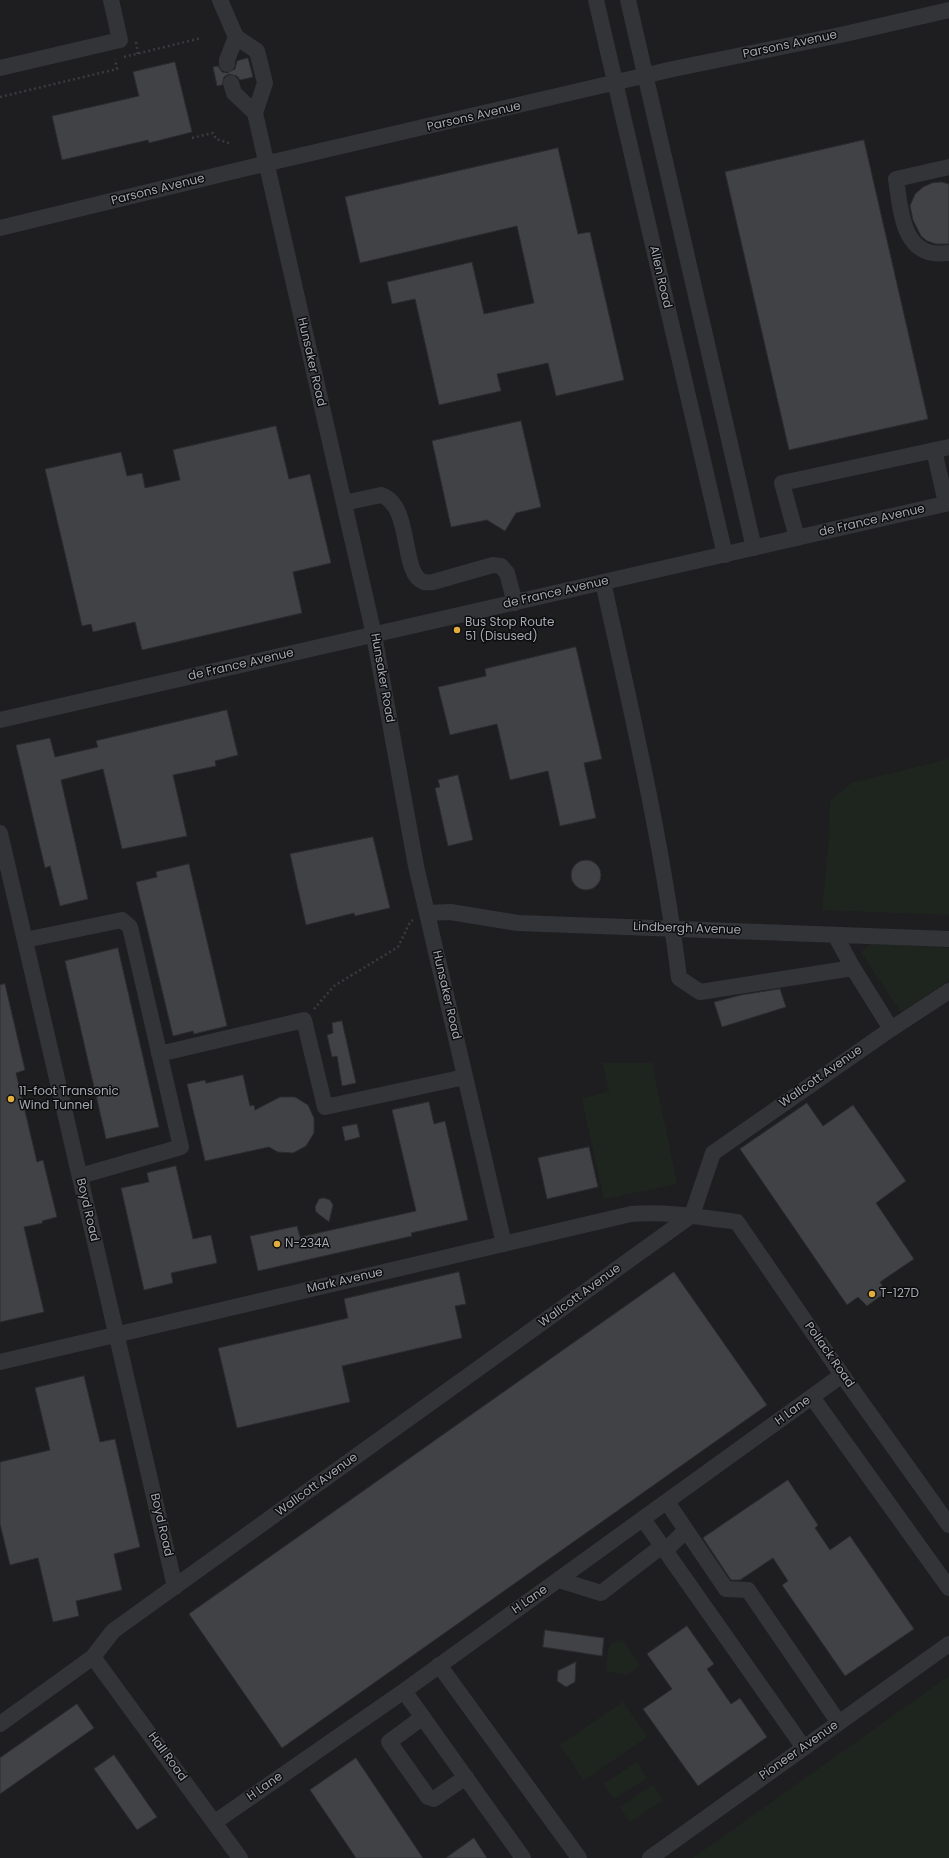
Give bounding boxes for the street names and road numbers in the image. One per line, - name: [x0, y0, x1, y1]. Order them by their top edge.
- street label: Parsons Avenue: [742, 28, 838, 62]
- street label: Parsons Avenue: [426, 99, 522, 135]
- street label: Parsons Avenue: [110, 171, 206, 209]
- street label: Allen Road: [646, 244, 674, 310]
- street label: Hunsaker Road: [294, 316, 328, 408]
- street label: de France Avenue: [818, 502, 926, 540]
- street label: de France Avenue: [502, 574, 610, 612]
- street label: Hunsaker Road: [367, 632, 397, 724]
- street label: de France Avenue: [187, 646, 295, 684]
- street label: Lindbergh Avenue: [633, 920, 741, 938]
- street label: Hunsaker Road: [429, 949, 463, 1041]
- street label: Wallcott Avenue: [777, 1043, 865, 1111]
- street label: Boyd Road: [73, 1177, 101, 1243]
- street label: Wallcott Avenue: [536, 1261, 624, 1331]
- street label: Mark Avenue: [306, 1265, 384, 1297]
- street label: Pollack Road: [801, 1320, 857, 1390]
- street label: H Lane: [773, 1393, 813, 1429]
- street label: Wallcott Avenue: [273, 1450, 361, 1520]
- street label: Boyd Road: [147, 1492, 175, 1558]
- street label: H Lane: [510, 1583, 550, 1617]
- street label: Pioneer Avenue: [757, 1718, 841, 1784]
- street label: Hall Road: [145, 1730, 189, 1784]
- street label: H Lane: [245, 1770, 285, 1804]

